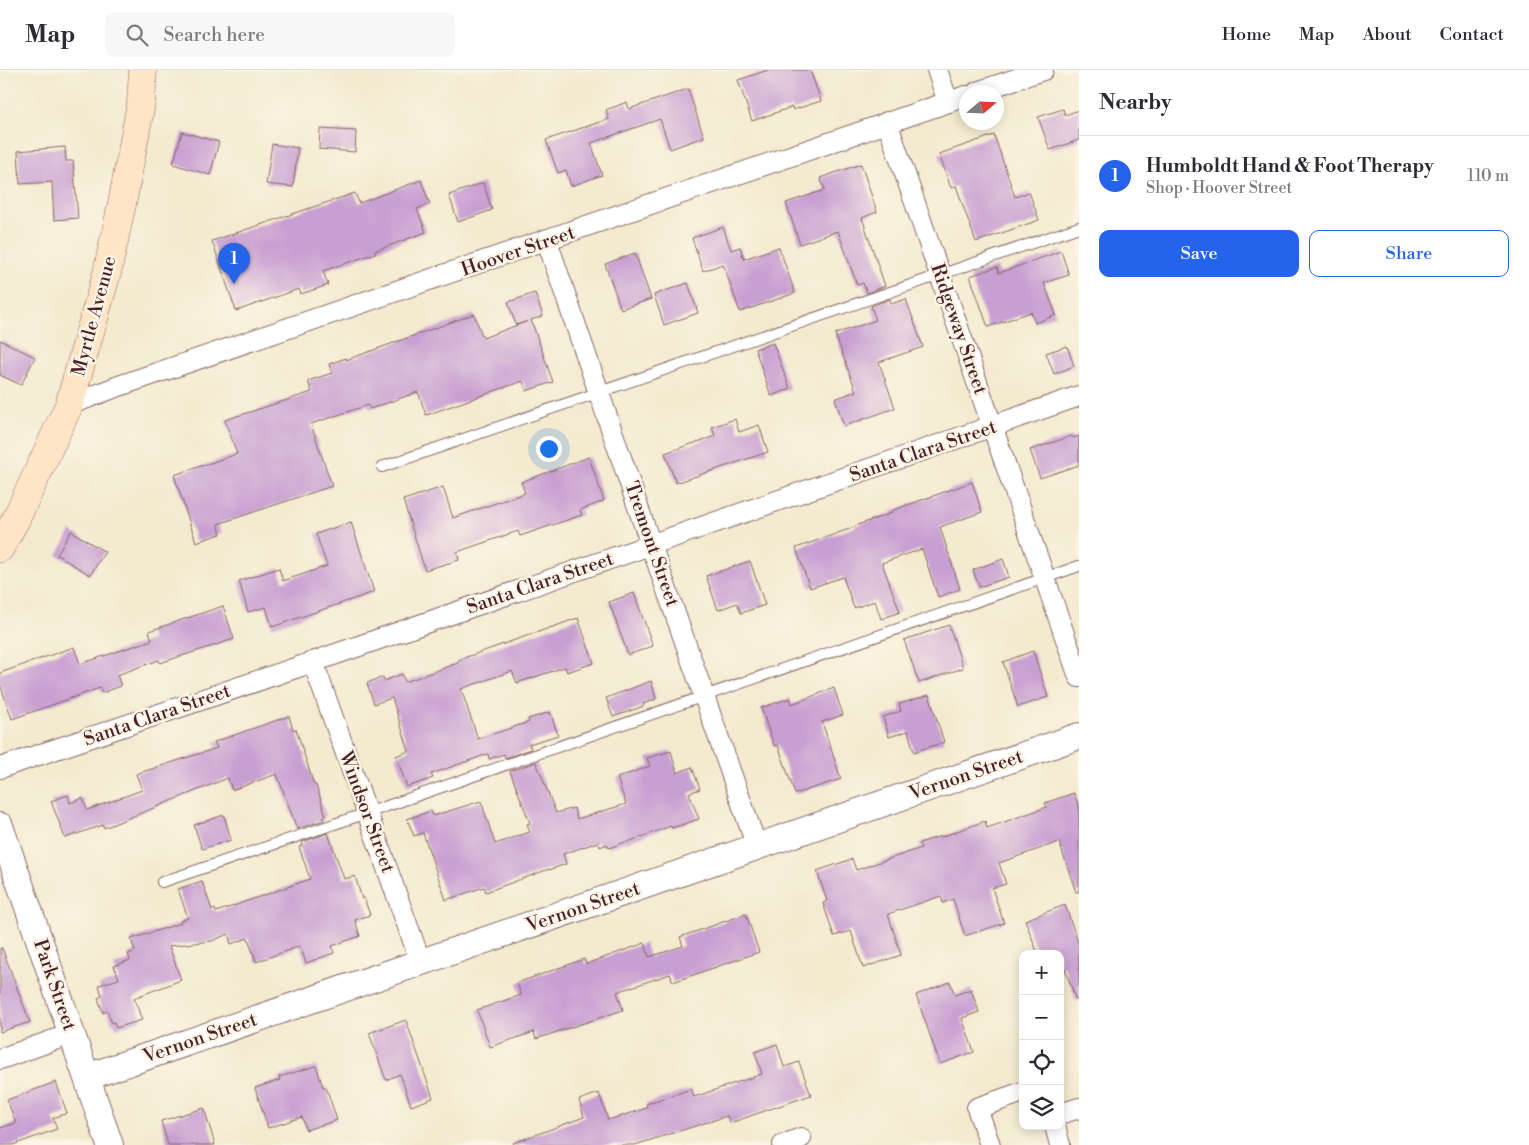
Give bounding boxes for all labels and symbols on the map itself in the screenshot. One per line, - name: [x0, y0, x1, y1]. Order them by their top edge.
- north arrow: [959, 85, 1004, 130]
- street label: Hoover Street: [458, 220, 578, 282]
- pin: 1: [218, 243, 250, 284]
- street label: Myrtle Avenue: [66, 253, 122, 379]
- street label: Ridgeway Street: [925, 260, 993, 398]
- street label: Santa Clara Street: [846, 415, 1000, 487]
- your location: [536, 436, 562, 462]
- street label: Tremont Street: [619, 478, 685, 610]
- street label: Santa Clara Street: [463, 547, 617, 619]
- street label: Santa Clara Street: [80, 679, 234, 751]
- street label: Vernon Street: [905, 744, 1026, 806]
- street label: Windsor Street: [334, 747, 400, 876]
- street label: Vernon Street: [522, 876, 643, 938]
- street label: Park Street: [28, 936, 82, 1034]
- street label: Vernon Street: [139, 1007, 260, 1069]

